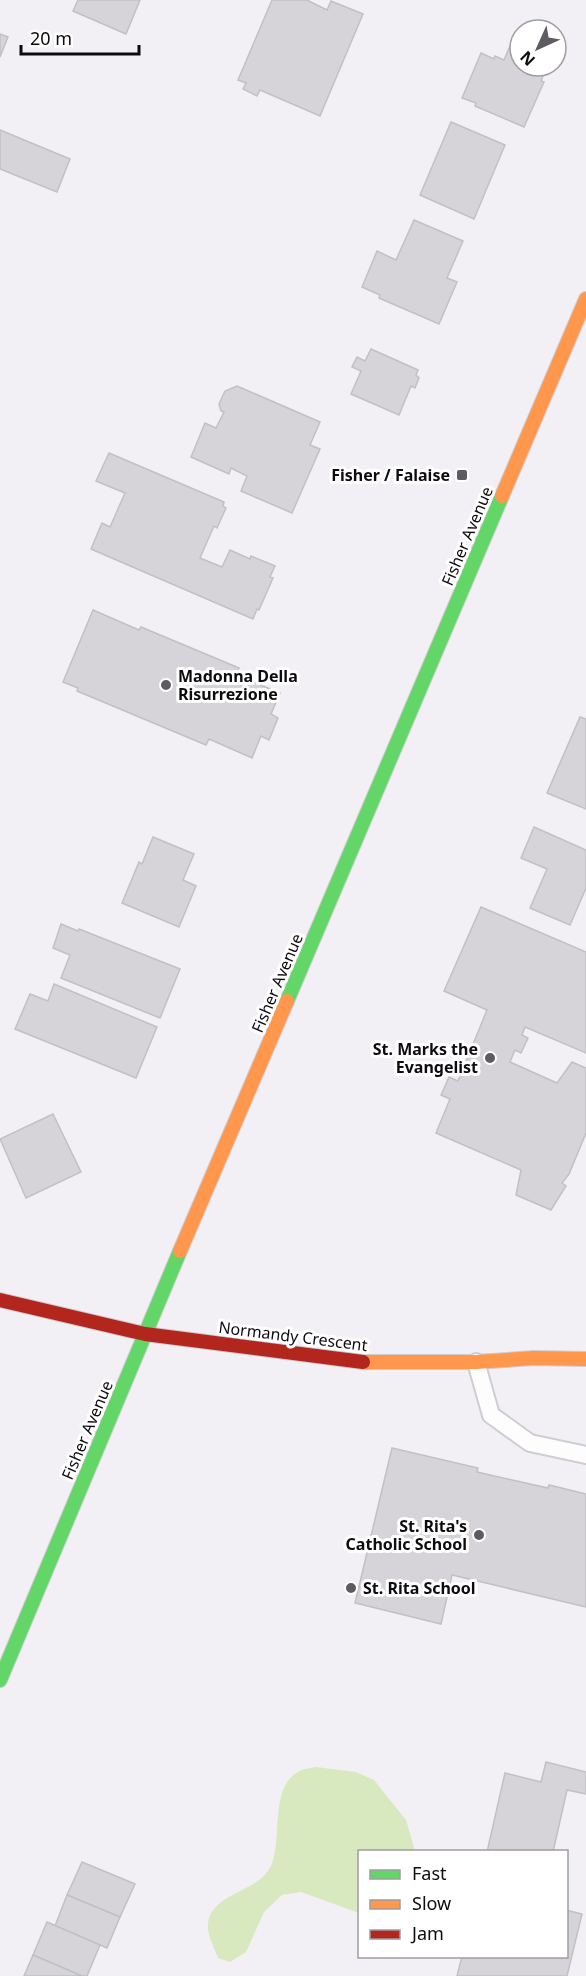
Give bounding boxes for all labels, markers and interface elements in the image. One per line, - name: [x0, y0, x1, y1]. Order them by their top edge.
- scale bar: [21, 18, 140, 56]
- north arrow: [508, 18, 568, 78]
- text: 20 m: [30, 26, 72, 50]
- text: N: [515, 46, 540, 71]
- place label: Fisher / Falaise: [331, 464, 450, 486]
- marker: Fisher / Falaise: [455, 468, 469, 482]
- street label: Fisher Avenue: [436, 483, 498, 589]
- place label: Madonna Della Risurrezione: [178, 665, 298, 705]
- marker: Madonna Della Risurrezione: [159, 678, 173, 692]
- street label: Fisher Avenue: [246, 930, 308, 1036]
- place label: St. Marks the Evangelist: [373, 1038, 478, 1078]
- marker: St. Marks the Evangelist: [483, 1051, 497, 1065]
- street label: Normandy Crescent: [217, 1316, 369, 1356]
- street label: Fisher Avenue: [56, 1377, 118, 1483]
- place label: St. Rita's Catholic School: [346, 1515, 467, 1555]
- marker: St. Rita's Catholic School: [472, 1528, 486, 1542]
- place label: St. Rita School: [363, 1577, 476, 1599]
- marker: St. Rita School: [344, 1581, 358, 1595]
- legend: [358, 1850, 568, 1958]
- text: Fast: [412, 1861, 447, 1885]
- text: Slow: [412, 1891, 451, 1915]
- text: Jam: [410, 1921, 444, 1945]

